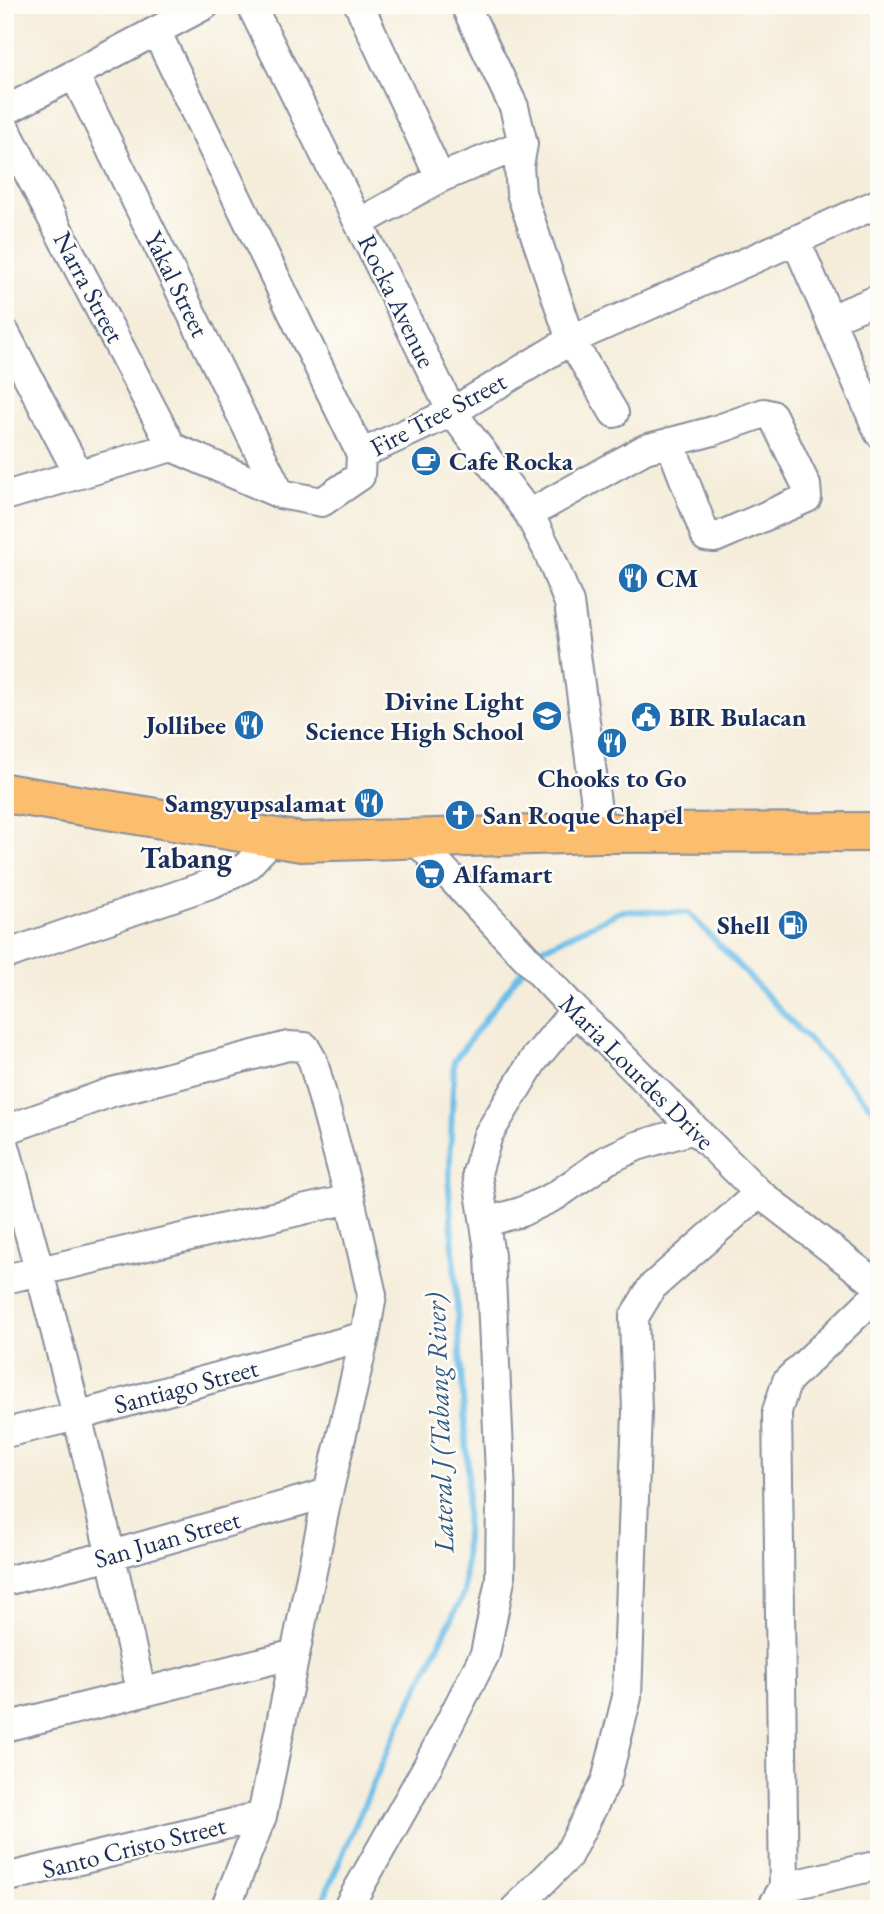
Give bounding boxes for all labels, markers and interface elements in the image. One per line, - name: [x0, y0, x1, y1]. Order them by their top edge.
- street label: Yakal Street: [137, 225, 217, 343]
- street label: Narra Street: [46, 226, 132, 348]
- street label: Rocka Avenue: [350, 229, 444, 373]
- street label: Fire Tree Street: [364, 364, 512, 464]
- cafe icon: Cafe Rocka: [409, 444, 443, 478]
- place label: Cafe Rocka: [449, 444, 574, 478]
- restaurant icon: CM: [616, 561, 650, 595]
- place label: CM: [656, 561, 698, 595]
- place label: Divine Light Science High School: [306, 684, 524, 748]
- school or university icon: Divine Light Science High School: [530, 699, 564, 733]
- public building icon: BIR Bulacan: [629, 700, 663, 734]
- place label: BIR Bulacan: [669, 700, 807, 734]
- place label: Jollibee: [143, 708, 226, 742]
- restaurant icon: Jollibee: [232, 708, 266, 742]
- restaurant icon: Chooks to Go: [595, 726, 629, 760]
- place label: Chooks to Go: [537, 761, 687, 795]
- place label: Samgyupsalamat: [165, 786, 346, 820]
- restaurant icon: Samgyupsalamat: [352, 786, 386, 820]
- church icon: San Roque Chapel: [443, 798, 477, 832]
- place label: San Roque Chapel: [483, 798, 683, 832]
- district label: Tabang: [140, 838, 233, 877]
- supermarket icon: Alfamart: [413, 857, 447, 891]
- place label: Alfamart: [452, 857, 553, 891]
- place label: Shell: [717, 908, 770, 942]
- fuel station icon: Shell: [776, 908, 810, 942]
- street label: Maria Lourdes Drive: [552, 987, 722, 1157]
- water label: Lateral J (Tabang River): [416, 1292, 462, 1555]
- street label: Santiago Street: [110, 1350, 262, 1422]
- street label: San Juan Street: [90, 1502, 244, 1576]
- street label: Santo Cristo Street: [39, 1808, 229, 1886]

